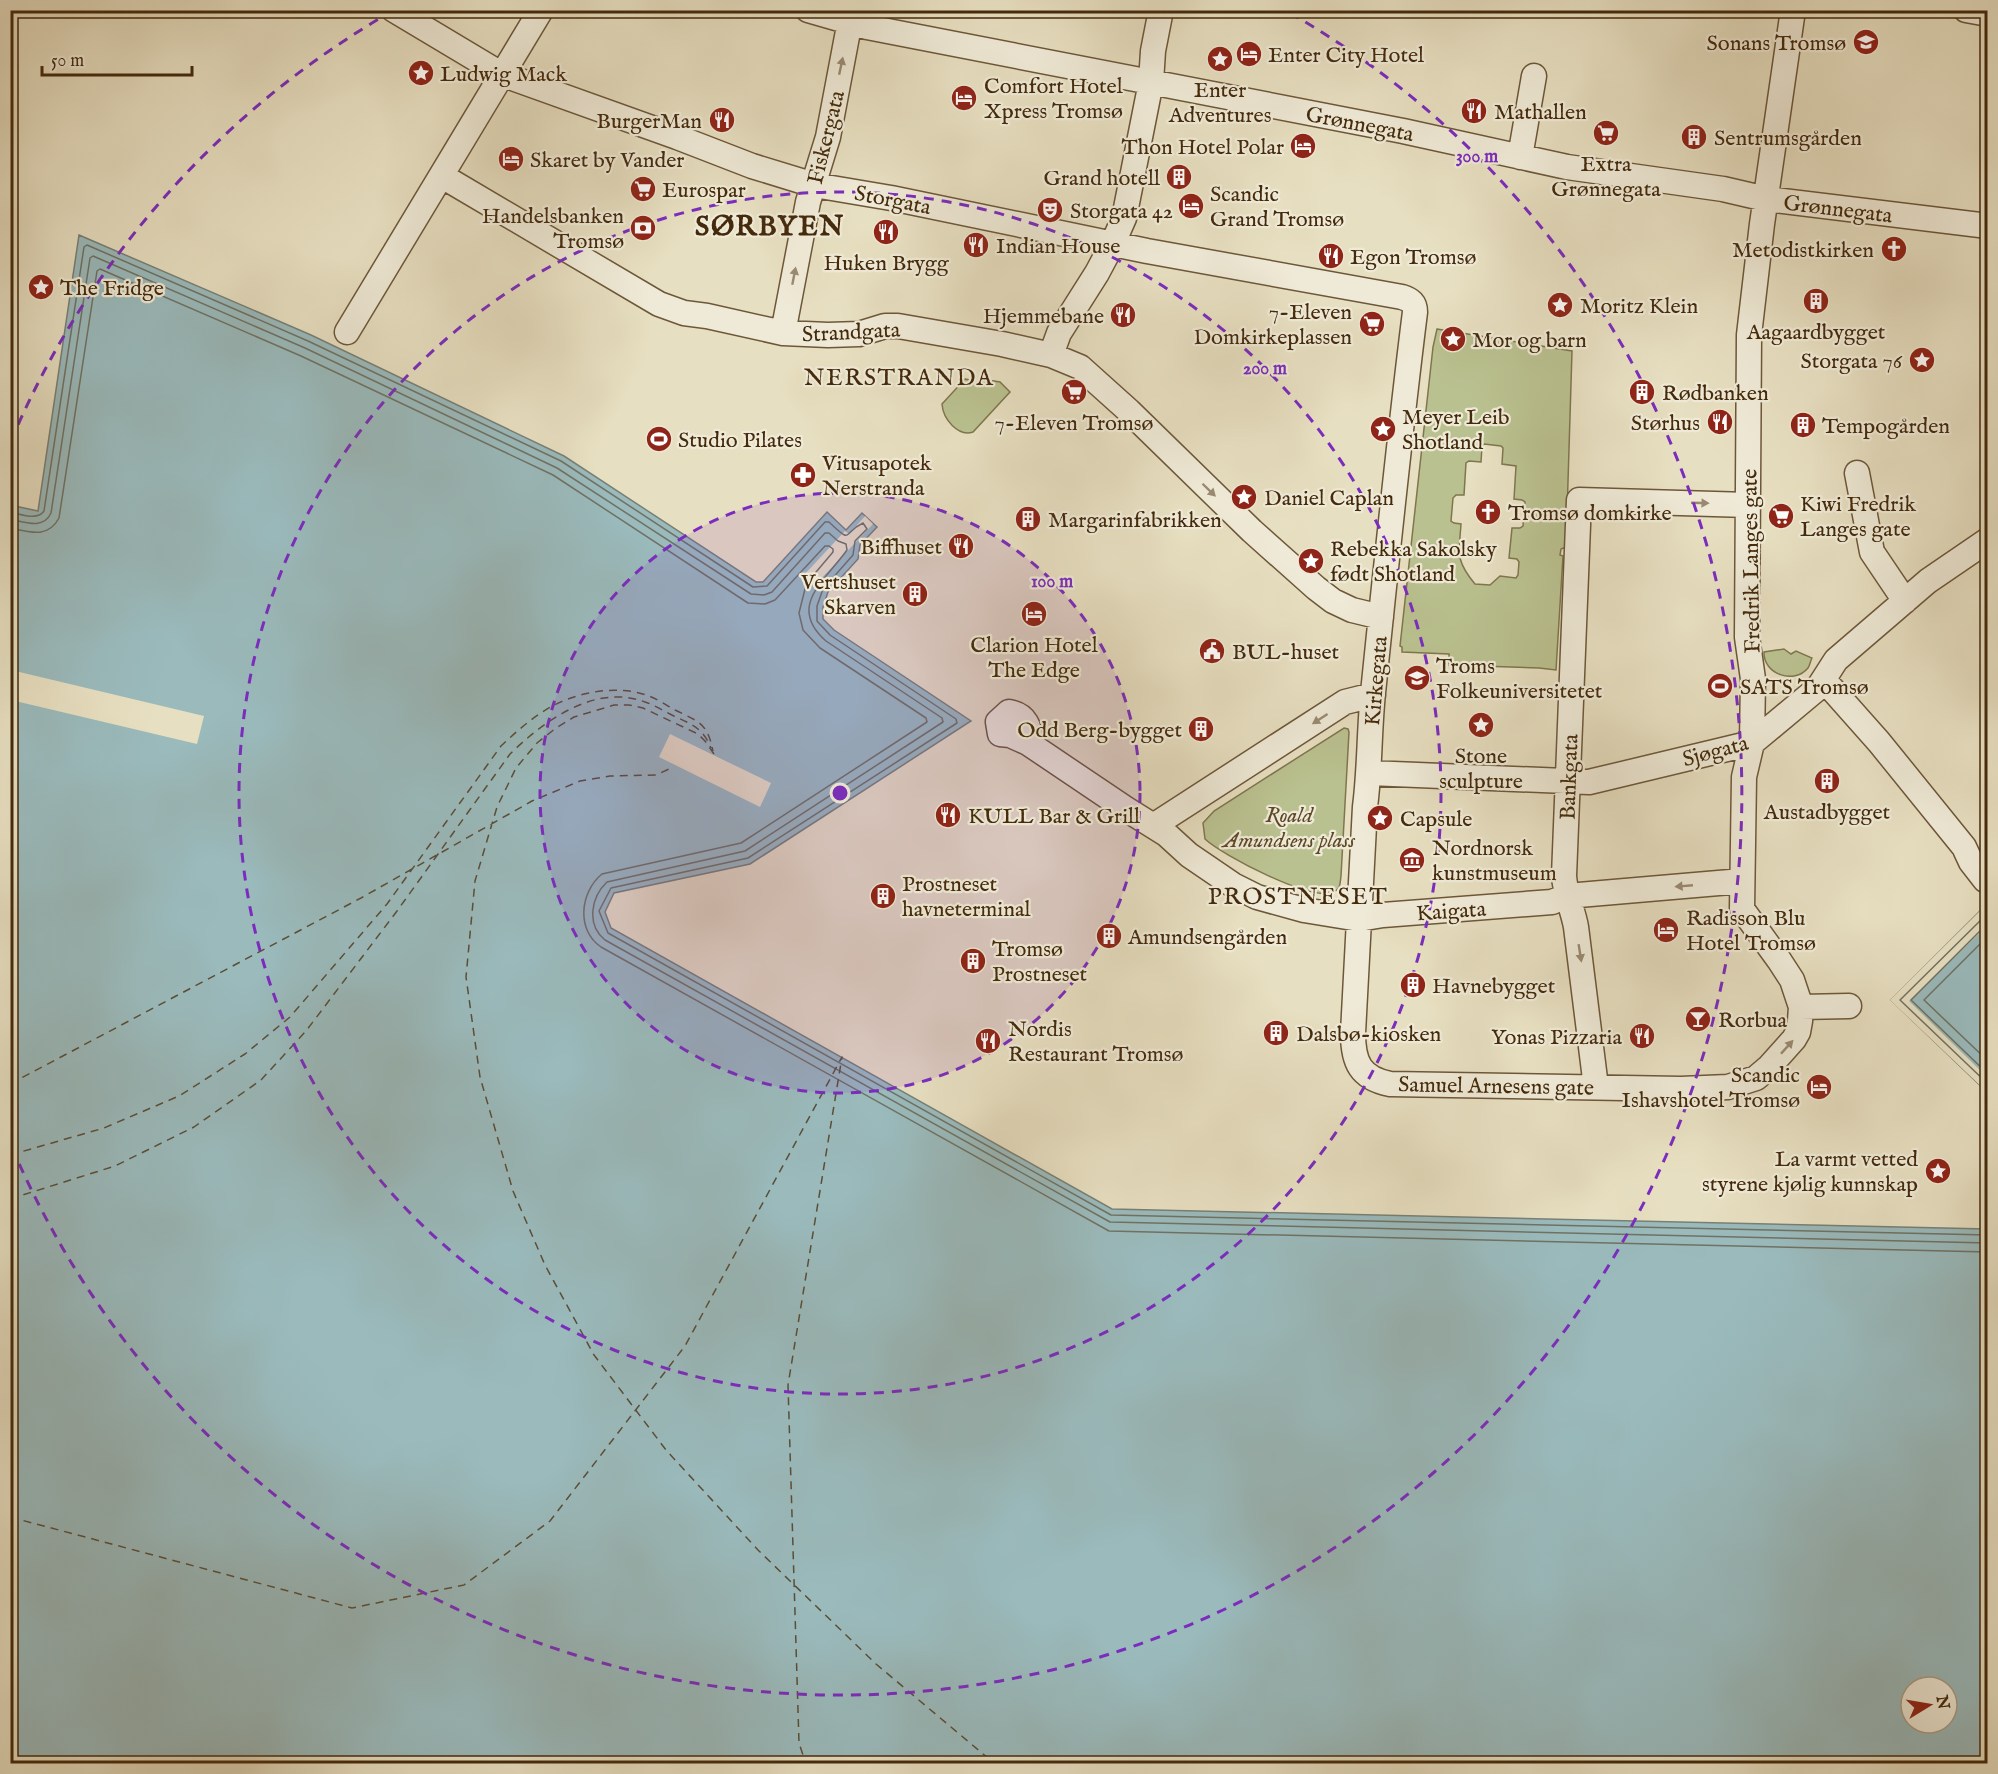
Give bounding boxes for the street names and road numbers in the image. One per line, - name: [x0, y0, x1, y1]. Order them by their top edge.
- street label: Fiskergata: [802, 87, 852, 187]
- street label: Grønnegata: [1303, 101, 1416, 149]
- street label: Storgata: [852, 180, 934, 222]
- street label: Grønnegata: [1782, 189, 1894, 231]
- street label: Strandgata: [801, 316, 901, 350]
- street label: Fredrik Langes gate: [1736, 468, 1768, 654]
- street label: Kirkegata: [1359, 635, 1395, 727]
- street label: Sjøgata: [1680, 730, 1752, 774]
- street label: Bankgata: [1555, 733, 1586, 821]
- street label: Kaigata: [1415, 896, 1487, 928]
- street label: Samuel Arnesens gate: [1398, 1071, 1594, 1103]

